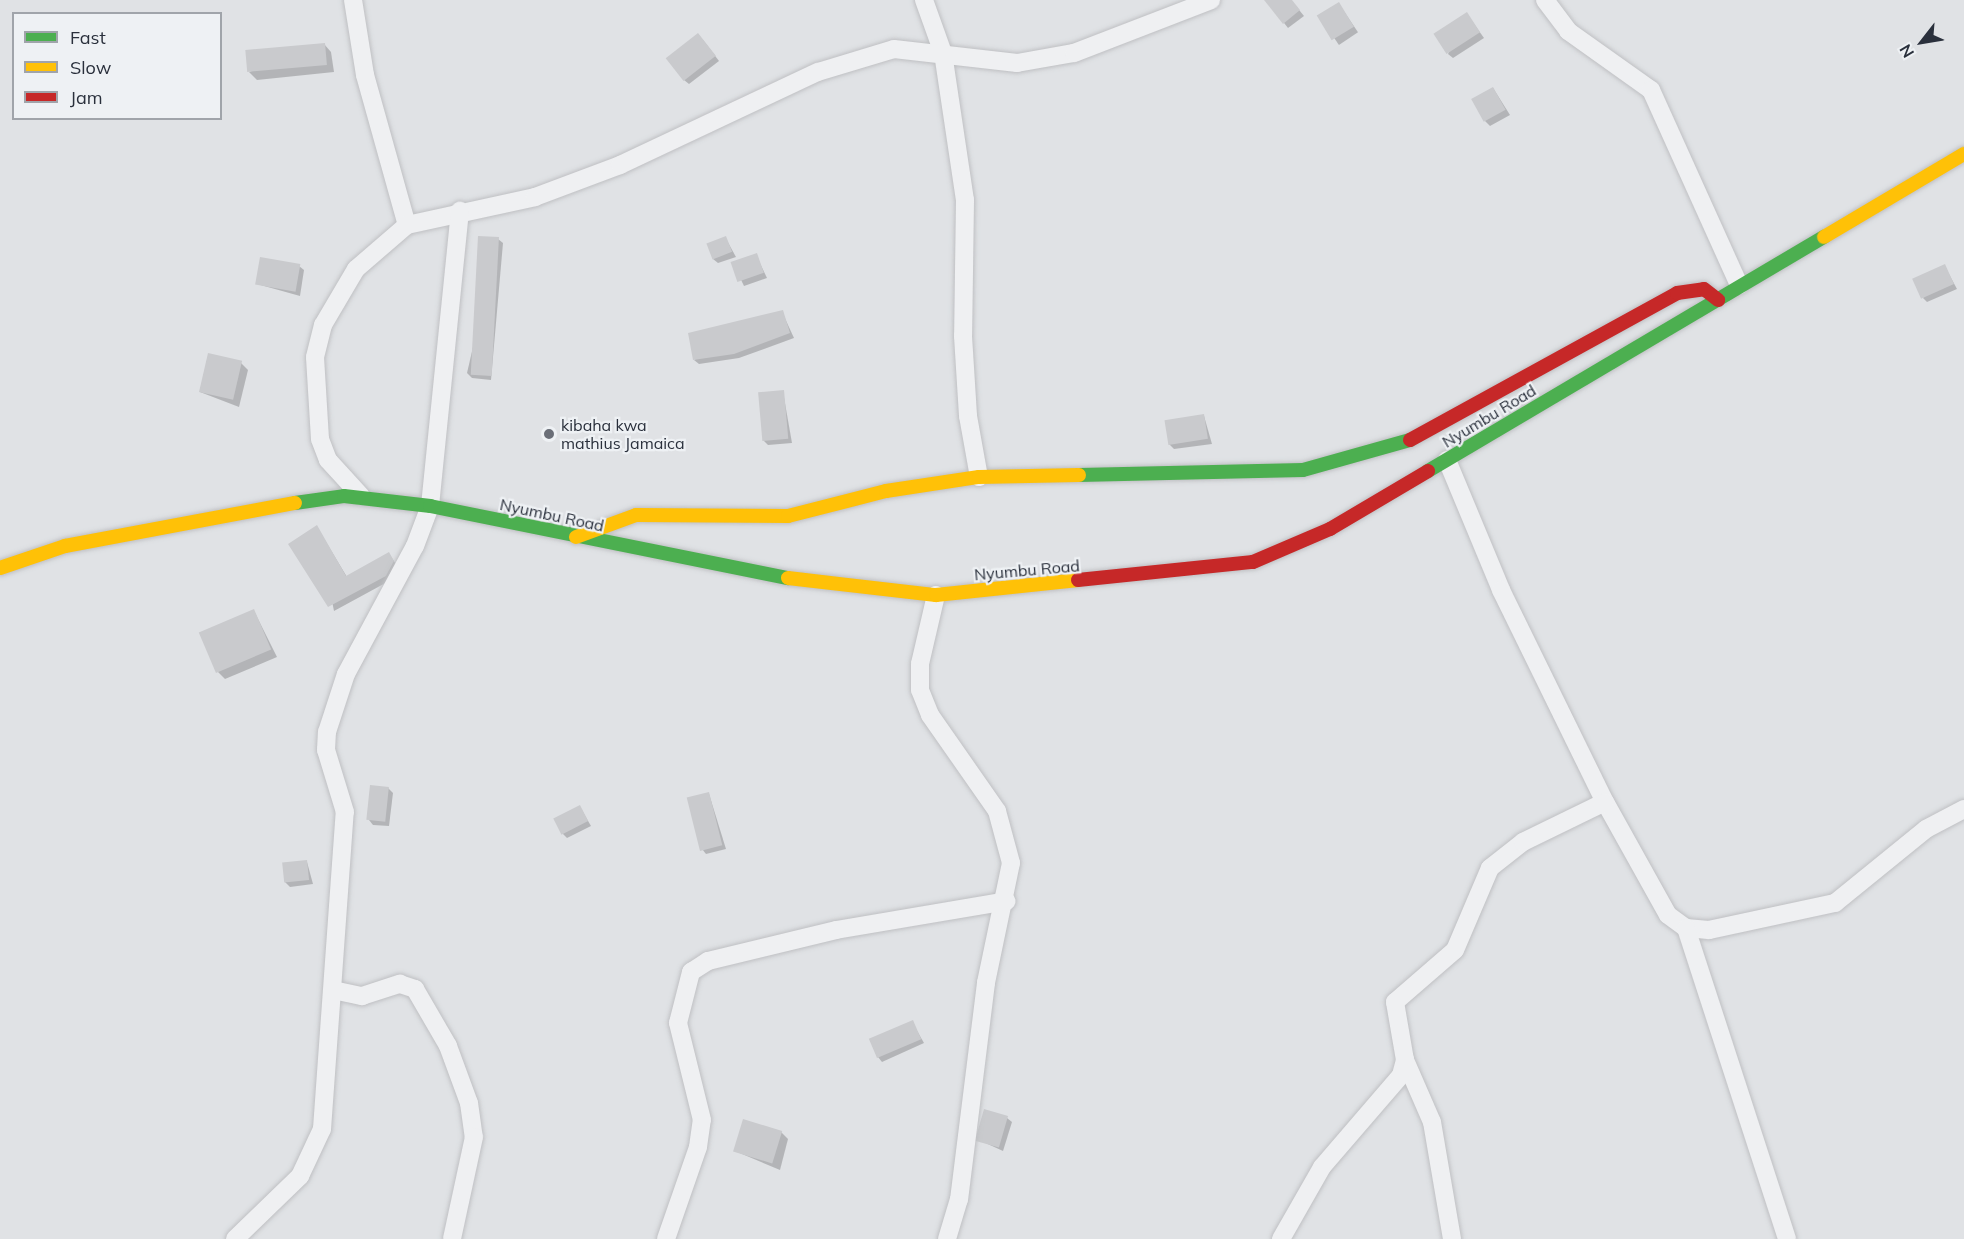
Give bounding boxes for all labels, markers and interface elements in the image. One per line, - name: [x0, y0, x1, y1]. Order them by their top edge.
- legend: [12, 12, 222, 120]
- north arrow: [1892, 12, 1952, 72]
- text: Fast: [70, 26, 106, 49]
- text: N: [1895, 41, 1918, 62]
- text: Slow: [70, 56, 111, 79]
- text: Jam: [70, 86, 103, 109]
- street label: Nyumbu Road: [1439, 380, 1539, 452]
- place label: kibaha kwa mathius Jamaica: [561, 415, 685, 453]
- marker: kibaha kwa mathius Jamaica: [542, 427, 556, 441]
- street label: Nyumbu Road: [498, 495, 606, 535]
- street label: Nyumbu Road: [973, 556, 1081, 584]

